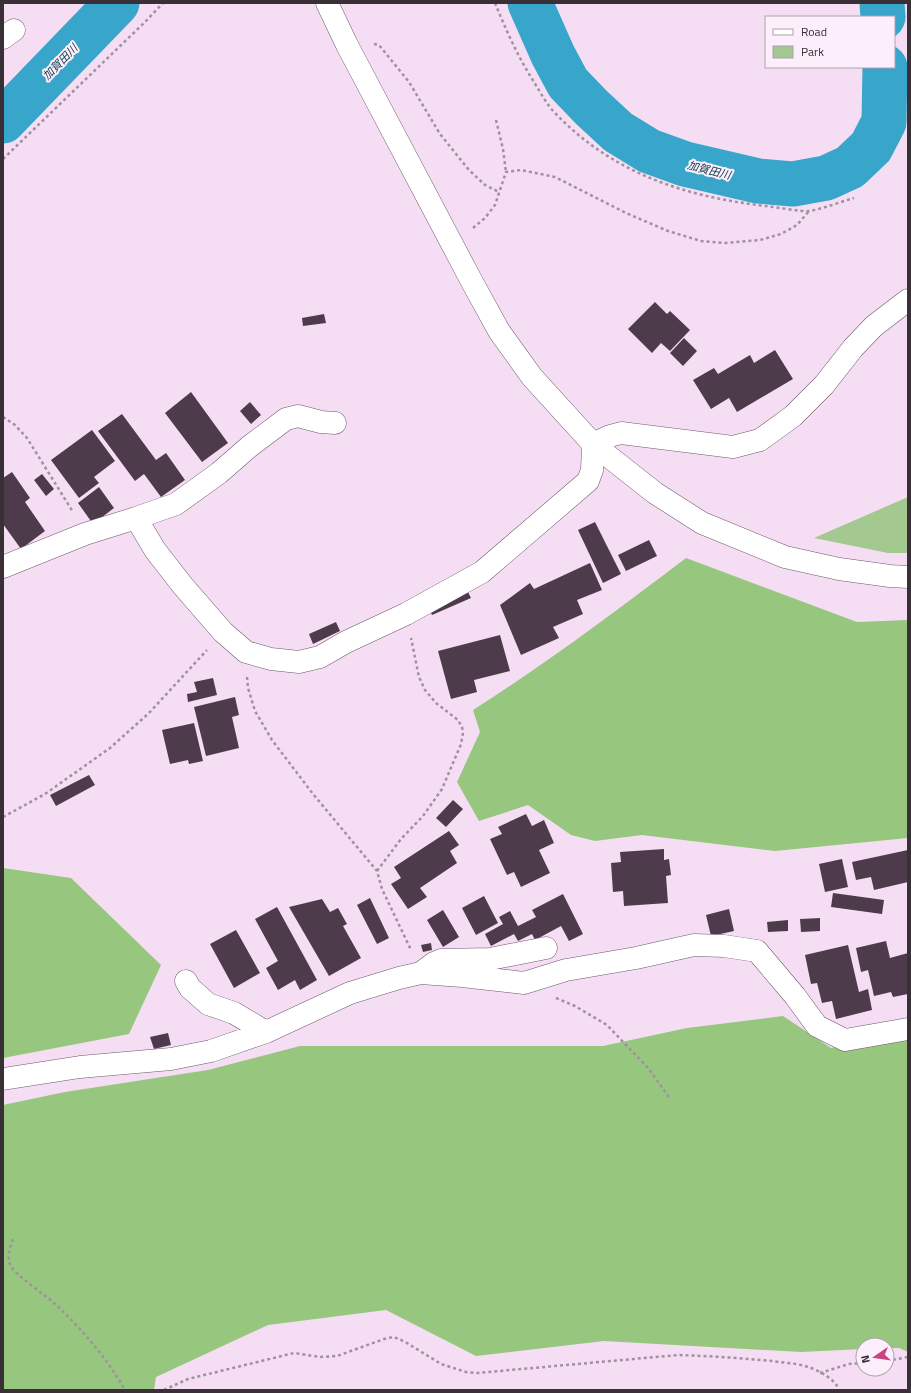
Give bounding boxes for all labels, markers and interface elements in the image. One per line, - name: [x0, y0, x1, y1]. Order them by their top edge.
- legend: [765, 16, 895, 68]
- text: Road: [801, 22, 827, 41]
- water label: 加賀田川: [39, 40, 82, 83]
- text: Park: [801, 42, 824, 61]
- water label: 加賀田川: [686, 157, 733, 183]
- north arrow: [855, 1337, 895, 1377]
- text: N: [857, 1354, 874, 1365]

